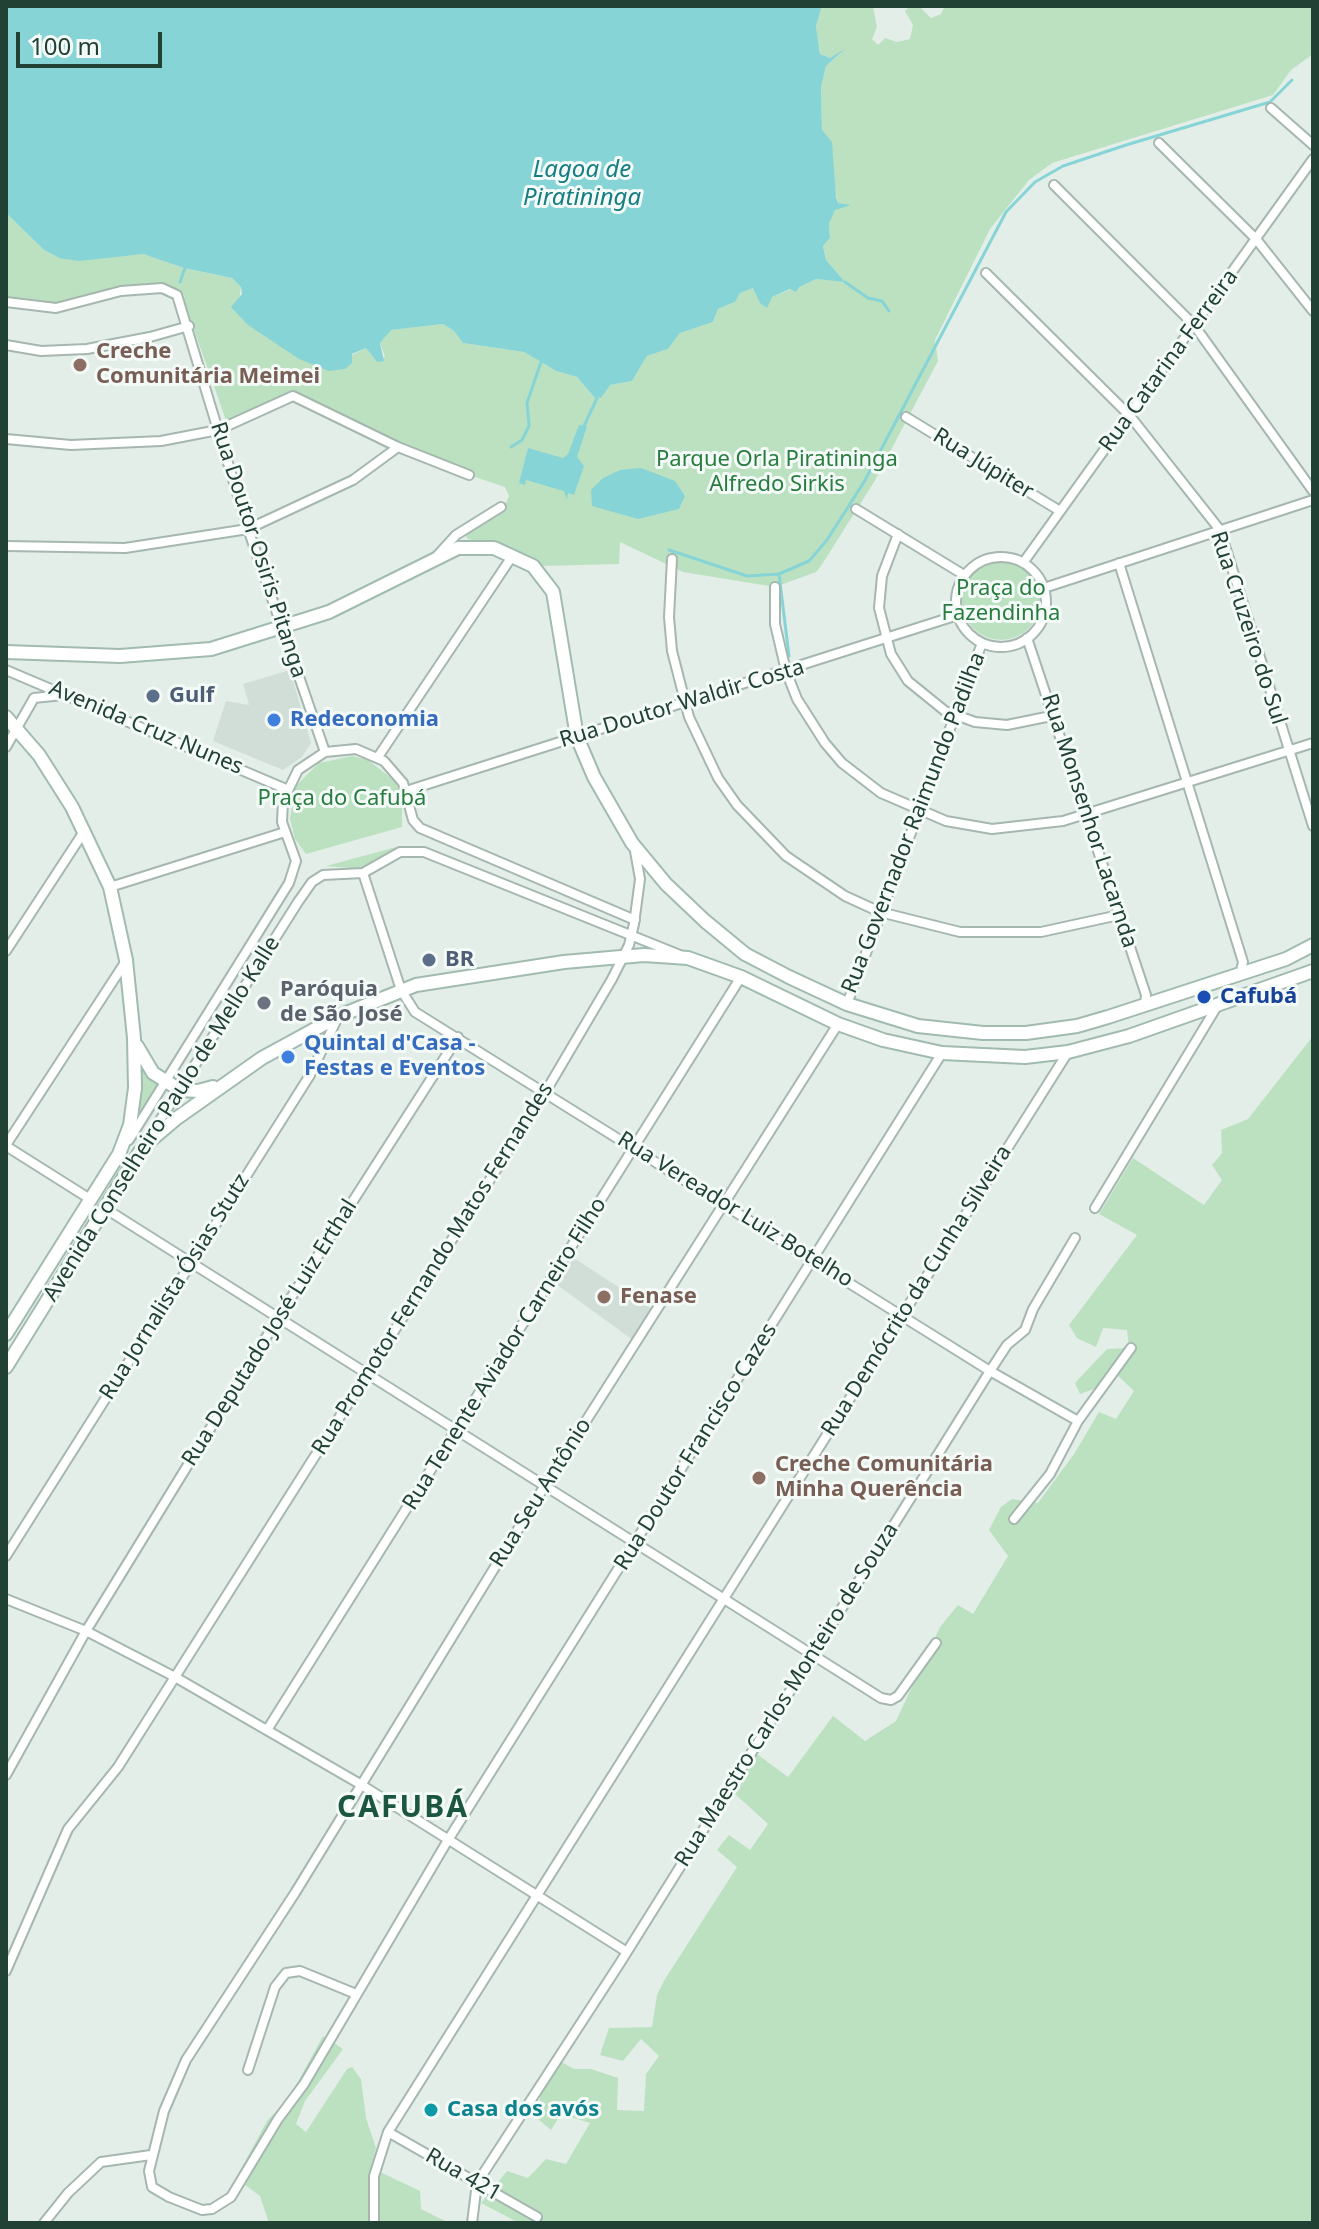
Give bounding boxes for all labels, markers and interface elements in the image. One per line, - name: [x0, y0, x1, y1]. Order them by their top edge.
- scale bar: [20, 16, 166, 66]
- text: 100 m: [30, 29, 100, 62]
- water label: Lagoa de Piratininga: [523, 156, 641, 212]
- street label: Rua Catarina Ferreira: [1094, 265, 1244, 457]
- place label: Creche Comunitária Meimei: [96, 339, 320, 390]
- marker: Creche Comunitária Meimei: [71, 356, 89, 374]
- street label: Rua Doutor Osiris Pitanga: [204, 419, 312, 681]
- street label: Rua Júpiter: [928, 423, 1038, 505]
- park label: Parque Orla Piratininga Alfredo Sirkis: [656, 447, 898, 498]
- street label: Rua Cruzeiro do Sul: [1204, 528, 1292, 728]
- park label: Praça do Fazendinha: [942, 576, 1060, 628]
- street label: Rua Governador Raimundo Padilha: [837, 649, 991, 997]
- street label: Rua Doutor Waldir Costa: [556, 654, 808, 754]
- street label: Avenida Cruz Nunes: [45, 675, 247, 781]
- place label: Gulf: [169, 683, 214, 709]
- marker: Gulf: [144, 687, 162, 705]
- street label: Rua Monsenhor Lacarnda: [1035, 691, 1143, 951]
- place label: Redeconomia: [290, 707, 439, 733]
- marker: Redeconomia: [265, 711, 283, 729]
- park label: Praça do Cafubá: [258, 786, 426, 812]
- street label: Avenida Conselheiro Paulo de Mello Kalle: [38, 932, 286, 1306]
- place label: BR: [445, 947, 474, 973]
- marker: BR: [420, 951, 438, 969]
- place label: Paróquia de São José: [280, 977, 403, 1028]
- place label: Cafubá: [1220, 984, 1297, 1010]
- marker: Cafubá: [1195, 988, 1213, 1006]
- marker: Paróquia de São José: [255, 994, 273, 1012]
- place label: Quintal d'Casa - Festas e Eventos: [304, 1031, 485, 1082]
- marker: Quintal d'Casa - Festas e Eventos: [279, 1048, 297, 1066]
- street label: Rua Promotor Fernando Matos Fernandes: [307, 1078, 559, 1460]
- street label: Rua Vereador Luiz Botelho: [612, 1126, 858, 1294]
- street label: Rua Demócrito da Cunha Silveira: [816, 1141, 1018, 1441]
- street label: Rua Jornalista Ósias Stutz: [95, 1169, 255, 1405]
- street label: Rua Tenente Aviador Carneiro Filho: [398, 1193, 612, 1515]
- street label: Rua Deputado José Luiz Erthal: [177, 1195, 363, 1471]
- place label: Fenase: [620, 1284, 697, 1310]
- marker: Fenase: [595, 1288, 613, 1306]
- street label: Rua Doutor Francisco Cazes: [609, 1319, 783, 1575]
- street label: Rua Seu Antônio: [485, 1414, 597, 1572]
- place label: Creche Comunitária Minha Querência: [775, 1452, 993, 1504]
- marker: Creche Comunitária Minha Querência: [750, 1469, 768, 1487]
- street label: Rua Maestro Carlos Monteiro de Souza: [670, 1518, 904, 1872]
- district label: CAFUBÁ: [337, 1790, 469, 1826]
- place label: Casa dos avós: [447, 2097, 599, 2123]
- marker: Casa dos avós: [422, 2101, 440, 2119]
- street label: Rua 421: [420, 2143, 506, 2207]

